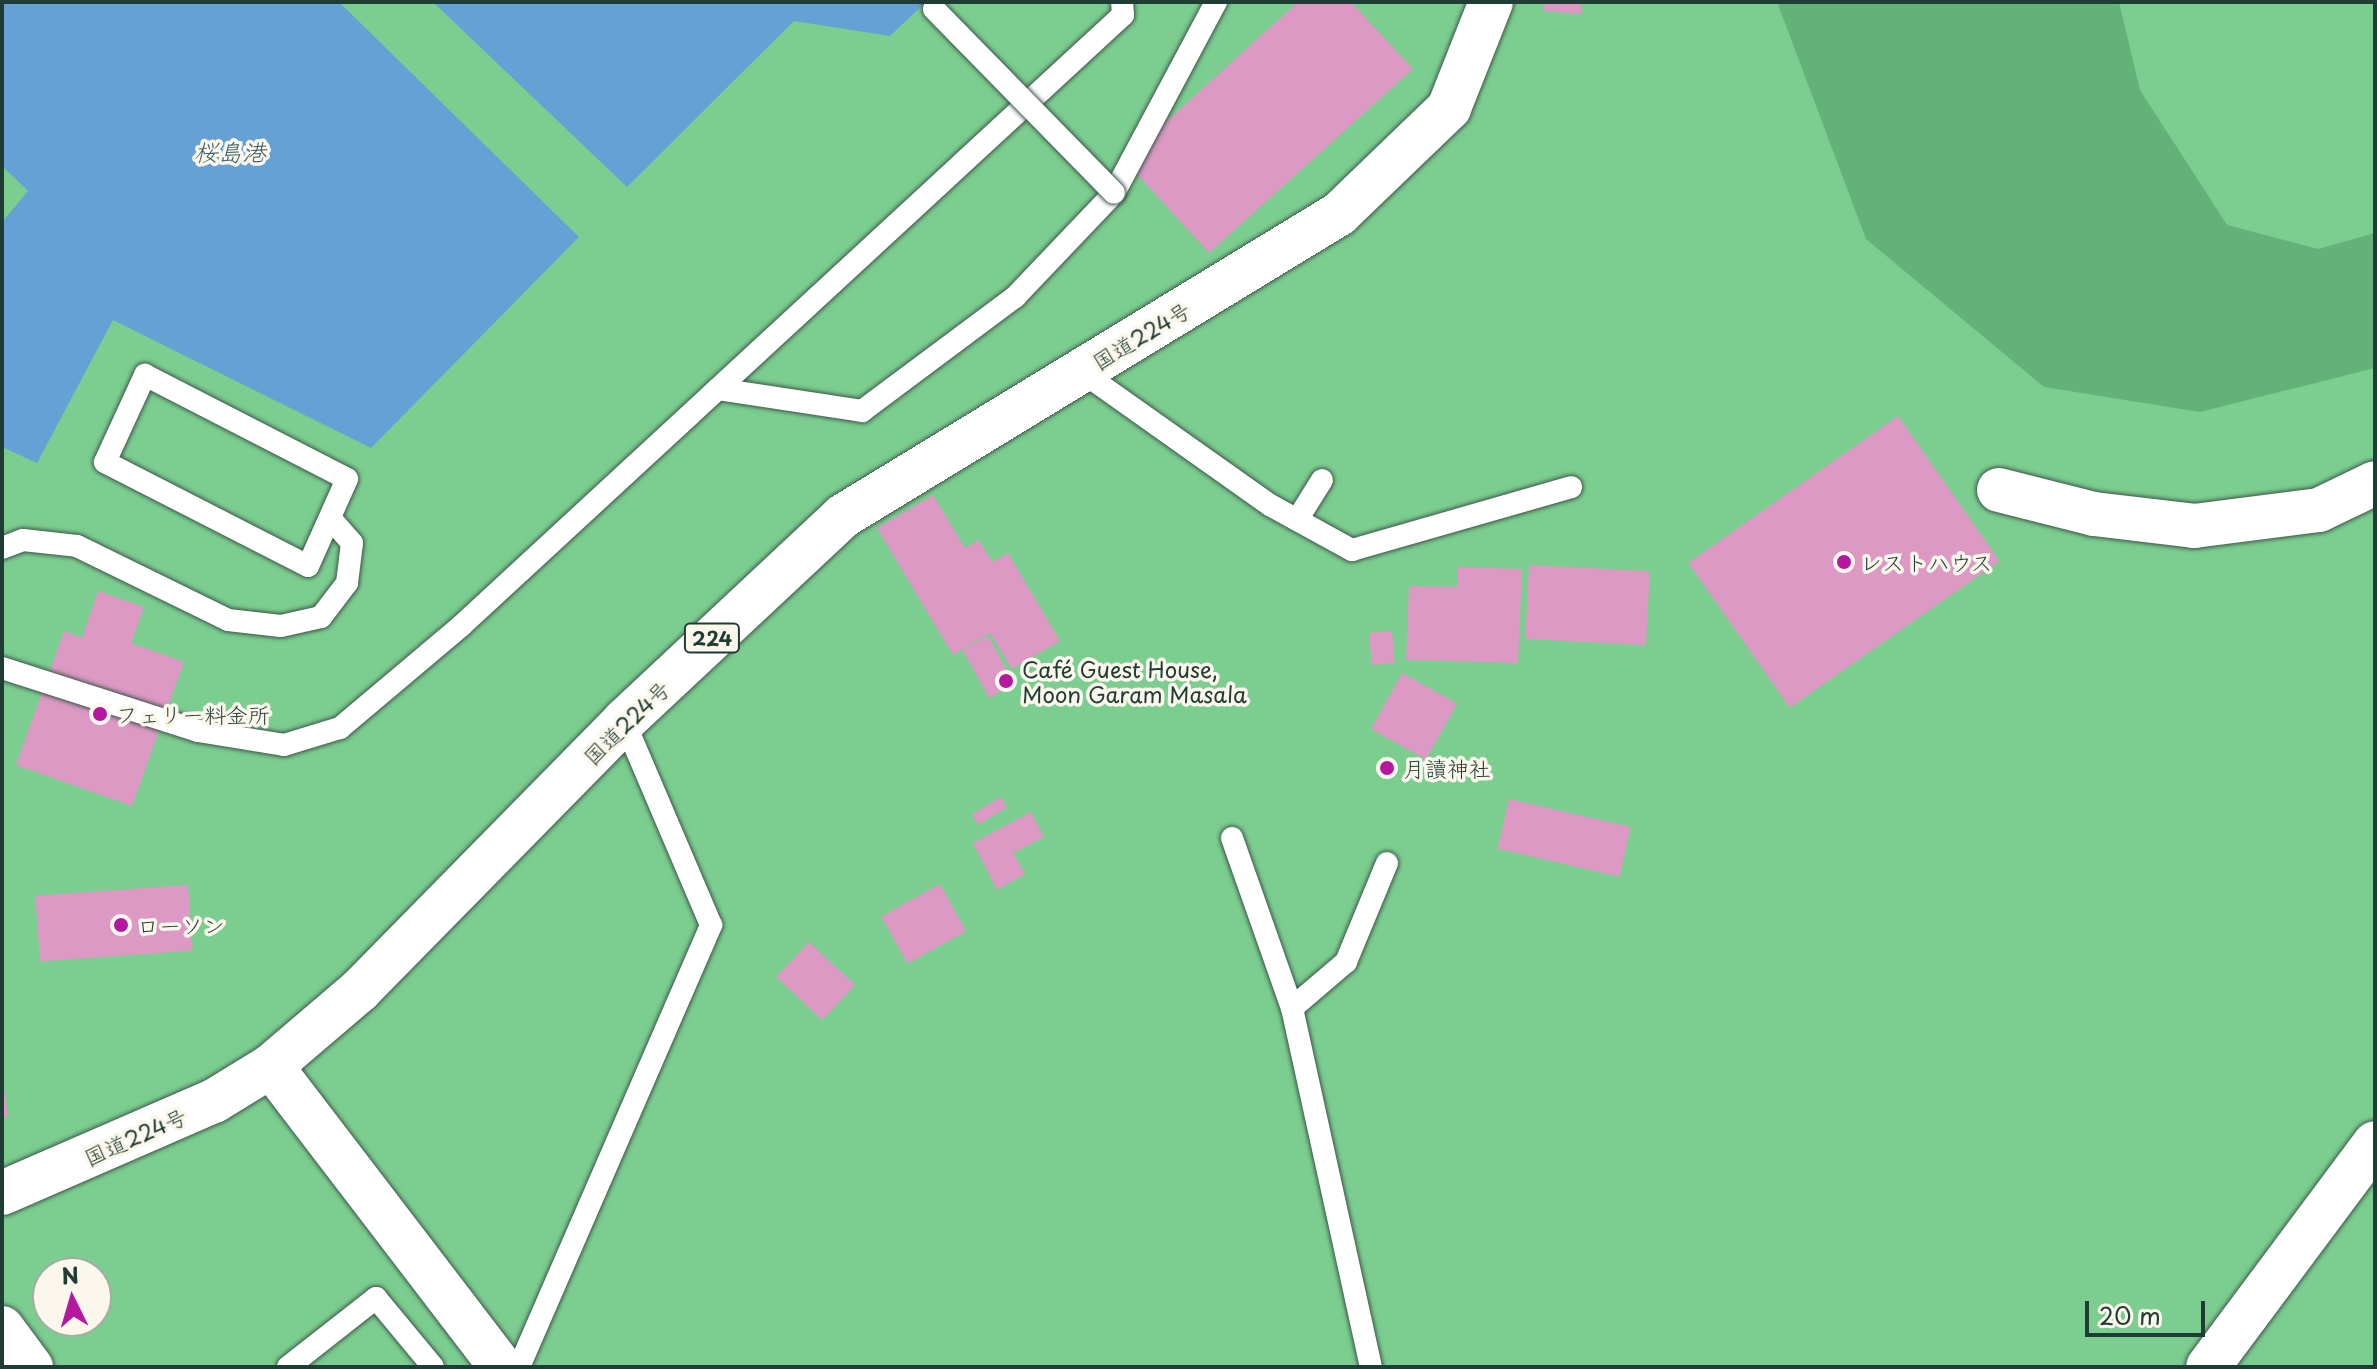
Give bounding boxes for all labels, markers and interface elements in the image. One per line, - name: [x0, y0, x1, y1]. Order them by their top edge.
- water label: 桜島港: [194, 138, 266, 166]
- street label: 国道224号: [1087, 295, 1195, 375]
- place label: レストハウス: [1860, 549, 1992, 575]
- marker: レストハウス: [1835, 553, 1853, 571]
- road number: 224: [682, 622, 742, 654]
- place label: Café Guest House, Moon Garam Masala: [1022, 655, 1248, 706]
- marker: Café Guest House, Moon Garam Masala: [997, 672, 1015, 690]
- street label: 国道224号: [577, 674, 675, 770]
- place label: フェリー料金所: [116, 701, 270, 727]
- marker: フェリー料金所: [91, 705, 109, 723]
- place label: 月讀神社: [1403, 755, 1491, 781]
- marker: 月讀神社: [1378, 759, 1396, 777]
- place label: ローソン: [137, 912, 225, 938]
- marker: ローソン: [112, 916, 130, 934]
- street label: 国道224号: [80, 1102, 190, 1170]
- north arrow: [32, 1257, 112, 1337]
- text: N: [60, 1257, 80, 1292]
- scale bar: [2089, 1285, 2209, 1335]
- text: 20 m: [2099, 1297, 2161, 1333]

